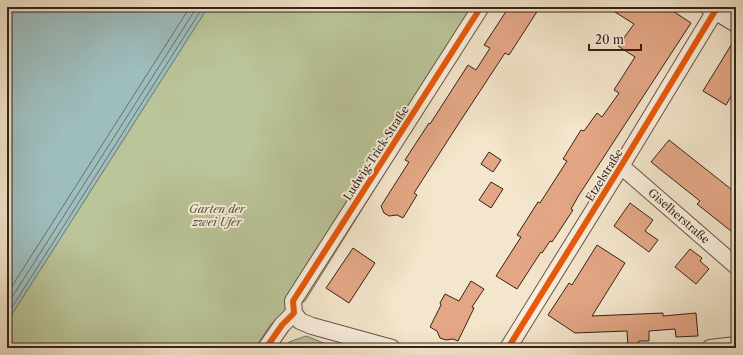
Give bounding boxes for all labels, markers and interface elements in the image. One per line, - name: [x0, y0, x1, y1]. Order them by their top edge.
- scale bar: [589, 26, 641, 52]
- text: 20 m: [595, 32, 624, 47]
- street label: Ludwig-Trick-Straße: [340, 103, 412, 203]
- street label: Etzelstraße: [582, 146, 626, 204]
- street label: Giselherstraße: [645, 185, 713, 247]
- park label: Garten der zwei Ufer: [189, 202, 246, 229]

